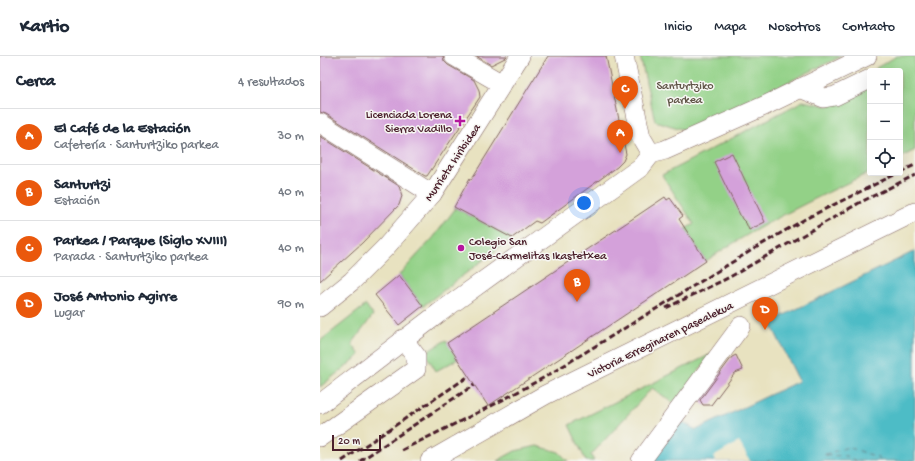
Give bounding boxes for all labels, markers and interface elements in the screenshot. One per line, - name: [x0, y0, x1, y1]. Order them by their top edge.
- text: Kartio: [20, 16, 69, 39]
- text: Inicio: [664, 19, 692, 36]
- text: Mapa: [714, 19, 746, 36]
- text: Nosotros: [768, 19, 820, 36]
- text: Contacto: [842, 19, 895, 36]
- map controls: [867, 68, 903, 176]
- button: +: [867, 68, 903, 104]
- text: Cerca: [16, 72, 55, 92]
- text: 4 resultados: [238, 75, 304, 90]
- pin: C: [612, 76, 638, 109]
- park label: Santurtziko parkea: [656, 80, 714, 108]
- button: −: [867, 104, 903, 140]
- place label: Licenciada Lorena Sierra Vadillo: [366, 109, 452, 137]
- marker: Licenciada Lorena Sierra Vadillo: [455, 116, 465, 126]
- text: El Café de la Estación: [54, 120, 190, 138]
- pin: A: [607, 120, 633, 153]
- street label: Murrieta hiribidea: [423, 121, 485, 204]
- text: A: [25, 129, 33, 144]
- text: 30 m: [278, 129, 304, 144]
- text: Cafetería · Santurtziko parkea: [54, 138, 219, 153]
- button: locate: [867, 140, 903, 176]
- text: Santurtzi: [54, 176, 111, 194]
- text: B: [26, 185, 32, 200]
- text: 40 m: [278, 185, 304, 200]
- your location: [574, 193, 594, 213]
- text: Estación: [54, 194, 100, 209]
- text: Parkea / Parque (Siglo XVIII): [54, 232, 228, 250]
- place label: Colegio San José-Carmelitas Ikastetxea: [469, 236, 607, 264]
- text: C: [25, 241, 33, 256]
- text: 40 m: [278, 241, 304, 256]
- marker: Colegio San José-Carmelitas Ikastetxea: [456, 243, 466, 253]
- text: Parada · Santurtziko parkea: [54, 250, 208, 265]
- pin: B: [564, 269, 590, 302]
- text: José Antonio Agirre: [54, 288, 177, 306]
- text: D: [25, 297, 33, 312]
- text: 90 m: [278, 297, 304, 312]
- pin: D: [752, 297, 778, 330]
- street label: Victoria Erreginaren pasealekua: [585, 299, 736, 383]
- text: Lugar: [54, 306, 84, 321]
- scale bar: [332, 433, 381, 452]
- text: 20 m: [338, 436, 360, 448]

